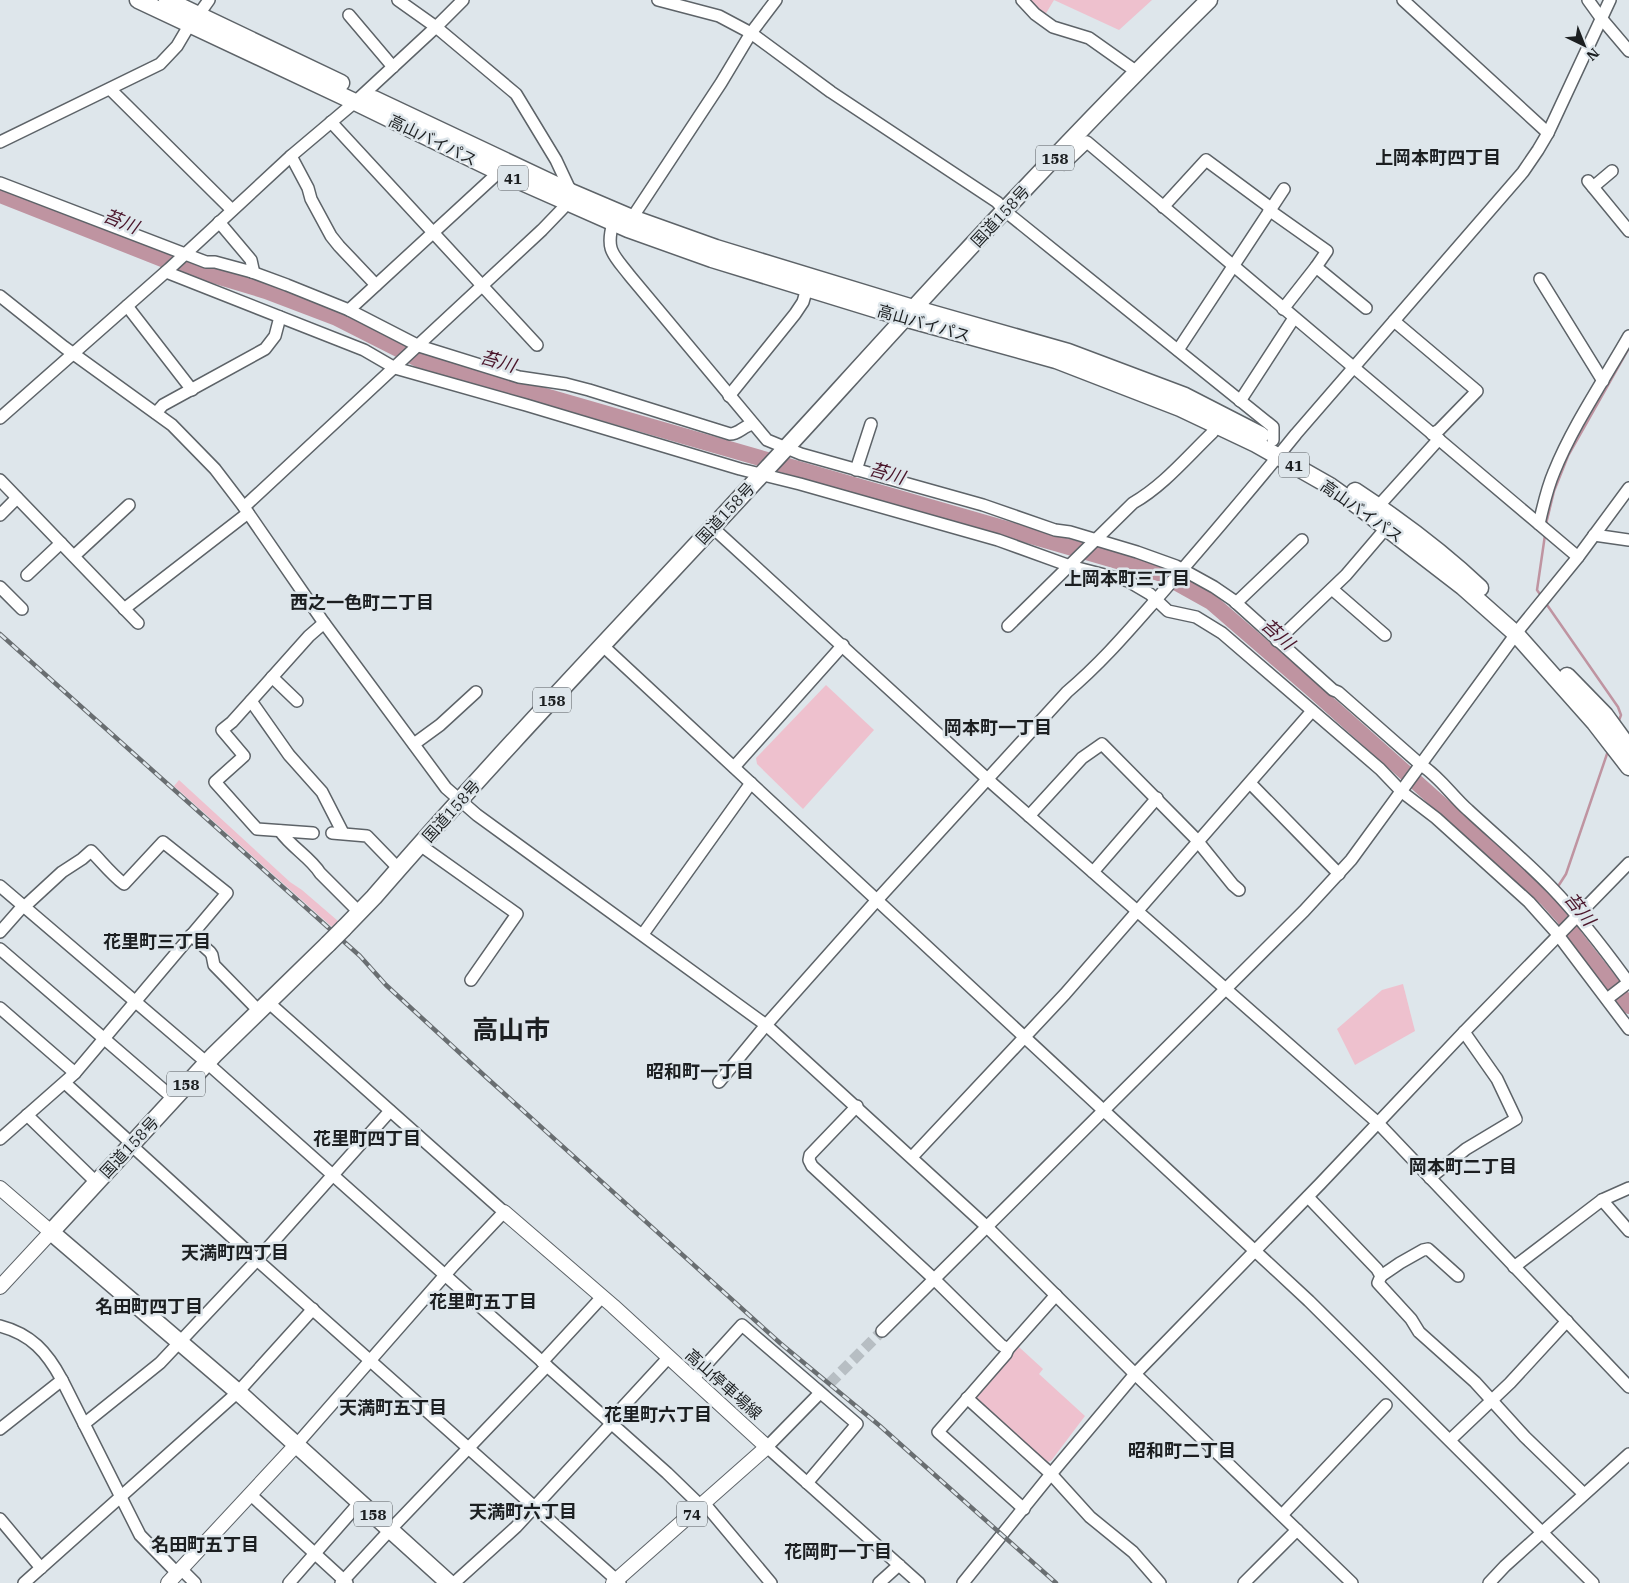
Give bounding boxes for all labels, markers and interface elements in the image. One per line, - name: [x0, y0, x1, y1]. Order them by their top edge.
- north arrow: [1559, 20, 1609, 70]
- text: N: [1583, 44, 1603, 65]
- street label: 高山バイパス: [386, 110, 480, 170]
- road number: 158: [1036, 146, 1074, 170]
- district label: 上岡本町四丁目: [1375, 146, 1501, 169]
- road number: 41: [498, 166, 528, 190]
- street label: 国道158号: [966, 181, 1034, 251]
- water label: 苔川: [100, 204, 144, 239]
- street label: 高山バイパス: [875, 300, 973, 346]
- water label: 苔川: [478, 345, 520, 378]
- road number: 41: [1279, 452, 1309, 478]
- water label: 苔川: [867, 457, 909, 490]
- street label: 高山バイパス: [1317, 475, 1407, 547]
- street label: 国道158号: [691, 478, 759, 548]
- district label: 上岡本町三丁目: [1064, 567, 1190, 590]
- district label: 西之一色町二丁目: [290, 591, 434, 614]
- water label: 苔川: [1257, 613, 1301, 656]
- road number: 158: [533, 688, 571, 712]
- district label: 岡本町一丁目: [944, 716, 1052, 739]
- street label: 国道158号: [418, 776, 484, 846]
- water label: 苔川: [1560, 888, 1601, 932]
- district label: 花里町三丁目: [103, 930, 211, 953]
- district label: 高山市: [472, 1012, 550, 1046]
- district label: 昭和町一丁目: [646, 1060, 754, 1083]
- road number: 158: [167, 1072, 205, 1096]
- street label: 国道158号: [95, 1112, 163, 1182]
- district label: 花里町四丁目: [313, 1127, 421, 1150]
- district label: 岡本町二丁目: [1409, 1155, 1517, 1178]
- district label: 天満町四丁目: [181, 1241, 289, 1264]
- district label: 花里町五丁目: [429, 1290, 537, 1313]
- district label: 名田町四丁目: [95, 1295, 203, 1318]
- street label: 高山停車場線: [682, 1344, 766, 1424]
- district label: 天満町五丁目: [339, 1396, 447, 1419]
- district label: 花里町六丁目: [604, 1403, 712, 1426]
- district label: 昭和町二丁目: [1128, 1439, 1236, 1462]
- district label: 天満町六丁目: [469, 1500, 577, 1523]
- road number: 158: [354, 1502, 392, 1526]
- road number: 74: [677, 1502, 707, 1526]
- district label: 名田町五丁目: [151, 1533, 259, 1556]
- district label: 花岡町一丁目: [784, 1540, 892, 1563]

